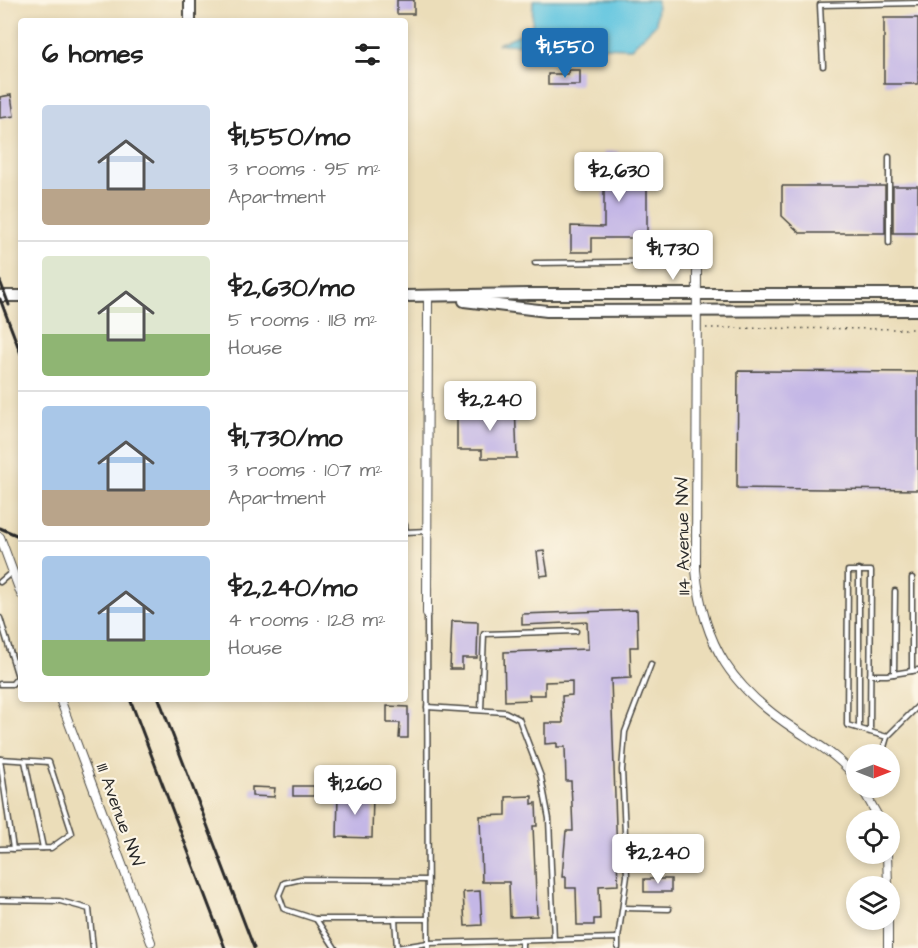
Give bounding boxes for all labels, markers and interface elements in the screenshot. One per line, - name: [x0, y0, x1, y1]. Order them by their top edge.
- pin: $1,550: [516, 28, 614, 79]
- text: $1,550: [536, 33, 594, 61]
- text: 6 homes: [42, 36, 144, 72]
- icon: filters: [351, 38, 384, 71]
- text: $1,550/mo: [228, 119, 350, 155]
- icon: home: [90, 129, 162, 201]
- pin: $2,630: [570, 152, 668, 203]
- text: 3 rooms · 95 m²: [228, 155, 381, 183]
- text: $2,630: [588, 157, 650, 185]
- text: Apartment: [228, 183, 326, 211]
- pin: $1,730: [624, 230, 722, 281]
- text: $1,730: [647, 235, 699, 263]
- text: $2,630/mo: [228, 270, 355, 306]
- icon: home: [90, 280, 162, 352]
- text: 5 rooms · 118 m²: [228, 306, 377, 334]
- text: House: [228, 334, 282, 362]
- pin: $2,240: [441, 381, 539, 432]
- text: $2,240: [458, 386, 522, 414]
- text: $1,730/mo: [228, 420, 343, 456]
- icon: home: [90, 430, 162, 502]
- text: 3 rooms · 107 m²: [228, 456, 383, 484]
- street label: 114 Avenue NW: [669, 477, 697, 595]
- text: Apartment: [228, 484, 326, 512]
- text: $2,240/mo: [228, 570, 358, 606]
- icon: home: [90, 580, 162, 652]
- text: 4 rooms · 128 m²: [228, 606, 386, 634]
- text: House: [228, 634, 282, 662]
- north arrow: [846, 744, 900, 798]
- map controls: [846, 744, 900, 930]
- street label: 111 Avenue NW: [90, 760, 150, 870]
- pin: $1,260: [306, 765, 404, 816]
- text: $1,260: [328, 770, 382, 798]
- button: locate: [846, 810, 900, 864]
- pin: $2,240: [609, 834, 707, 885]
- text: $2,240: [626, 839, 690, 867]
- button: layers: [846, 876, 900, 930]

